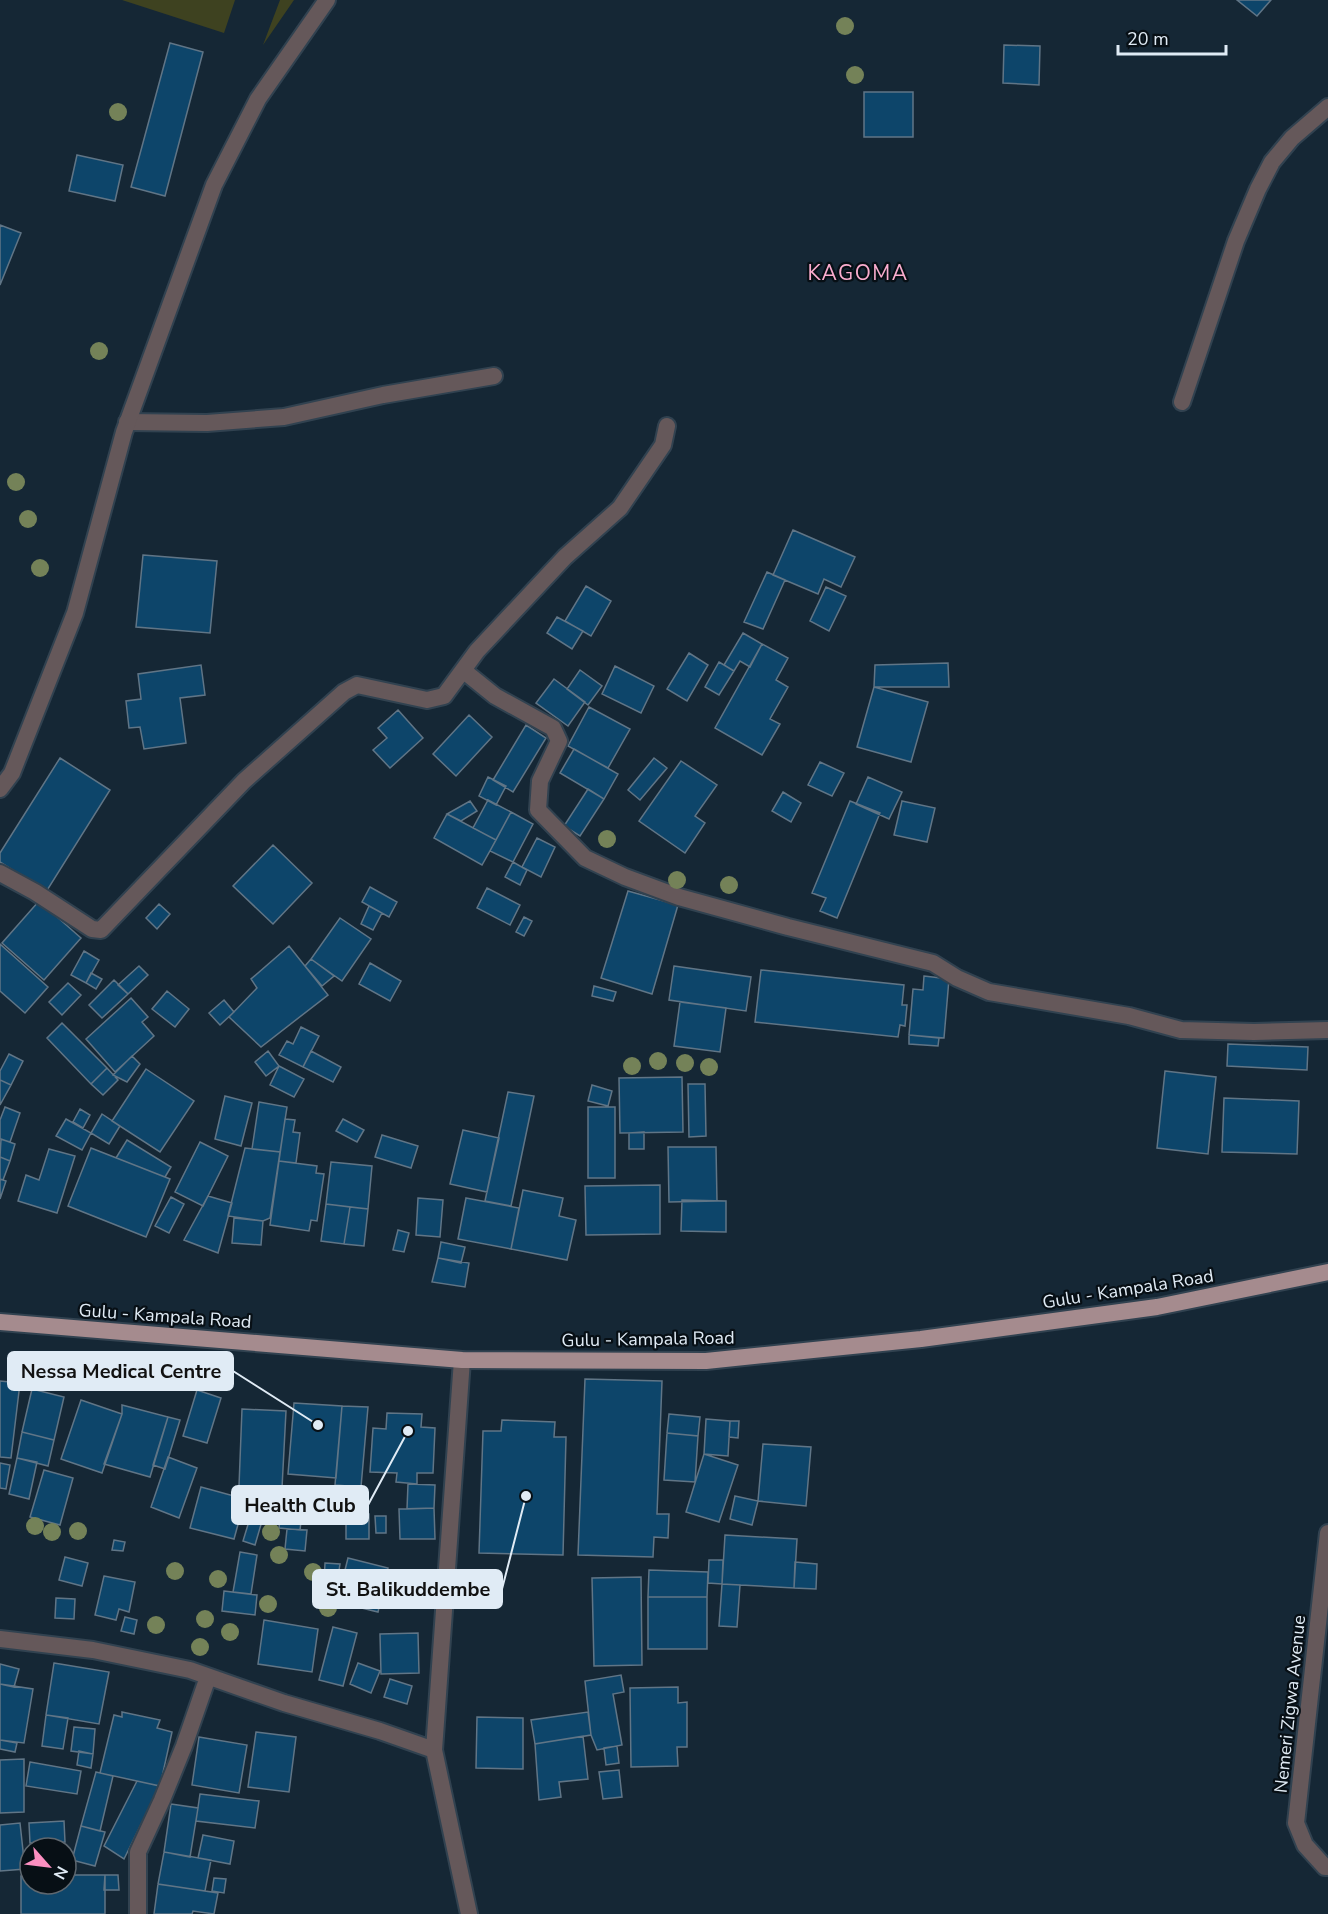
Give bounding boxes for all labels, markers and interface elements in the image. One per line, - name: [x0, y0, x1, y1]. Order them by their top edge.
- scale bar: [1118, 18, 1226, 56]
- text: 20 m: [1127, 27, 1169, 51]
- district label: KAGOMA: [807, 259, 909, 287]
- street label: Gulu - Kampala Road: [1041, 1264, 1215, 1314]
- street label: Gulu - Kampala Road: [78, 1298, 252, 1334]
- street label: Gulu - Kampala Road: [561, 1325, 735, 1353]
- callout: Nessa Medical Centre: [8, 1352, 233, 1390]
- text: Nessa Medical Centre: [21, 1358, 221, 1385]
- callout: Health Club: [232, 1486, 368, 1524]
- text: Health Club: [244, 1492, 356, 1519]
- callout: St. Balikuddembe: [313, 1570, 502, 1608]
- text: St. Balikuddembe: [326, 1576, 490, 1603]
- street label: Nemeri Zigwa Avenue: [1269, 1614, 1311, 1794]
- north arrow: [18, 1836, 78, 1896]
- text: N: [48, 1862, 73, 1883]

